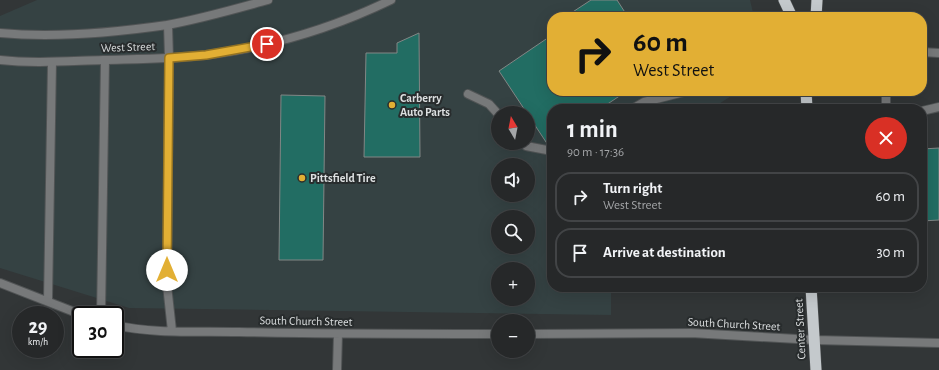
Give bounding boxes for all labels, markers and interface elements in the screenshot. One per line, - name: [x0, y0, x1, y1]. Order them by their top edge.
- pin: [250, 27, 284, 61]
- icon: right: [567, 28, 619, 80]
- text: 60 m: [633, 29, 688, 57]
- icon: arrive: [256, 33, 278, 55]
- street label: West Street: [101, 40, 155, 54]
- text: West Street: [633, 62, 714, 80]
- place label: Carberry Auto Parts: [400, 92, 450, 118]
- marker: Carberry Auto Parts: [387, 100, 397, 110]
- north arrow: [491, 106, 535, 150]
- map controls: [491, 106, 535, 358]
- button: close: [865, 117, 907, 159]
- text: 1 min: [567, 118, 618, 142]
- text: 90 m · 17:36: [567, 146, 624, 159]
- button: sound: [491, 158, 535, 202]
- place label: Pittsfield Tire: [310, 172, 376, 184]
- marker: Pittsfield Tire: [297, 173, 307, 183]
- text: Turn right: [603, 181, 662, 196]
- icon: right: [569, 186, 591, 208]
- text: 60 m: [876, 189, 905, 204]
- text: West Street: [603, 199, 662, 212]
- button: search: [491, 210, 535, 254]
- icon: arrive: [569, 242, 591, 264]
- text: Arrive at destination: [603, 245, 726, 260]
- text: 30 m: [876, 245, 905, 260]
- position arrow: [146, 249, 188, 291]
- button: +: [491, 262, 535, 306]
- street label: Center Street: [792, 298, 808, 360]
- speed limit sign: 30: [72, 306, 124, 358]
- street label: South Church Street: [259, 314, 353, 328]
- button: −: [491, 314, 535, 358]
- street label: South Church Street: [687, 316, 781, 332]
- text: 29: [28, 317, 48, 337]
- text: km/h: [28, 337, 48, 347]

